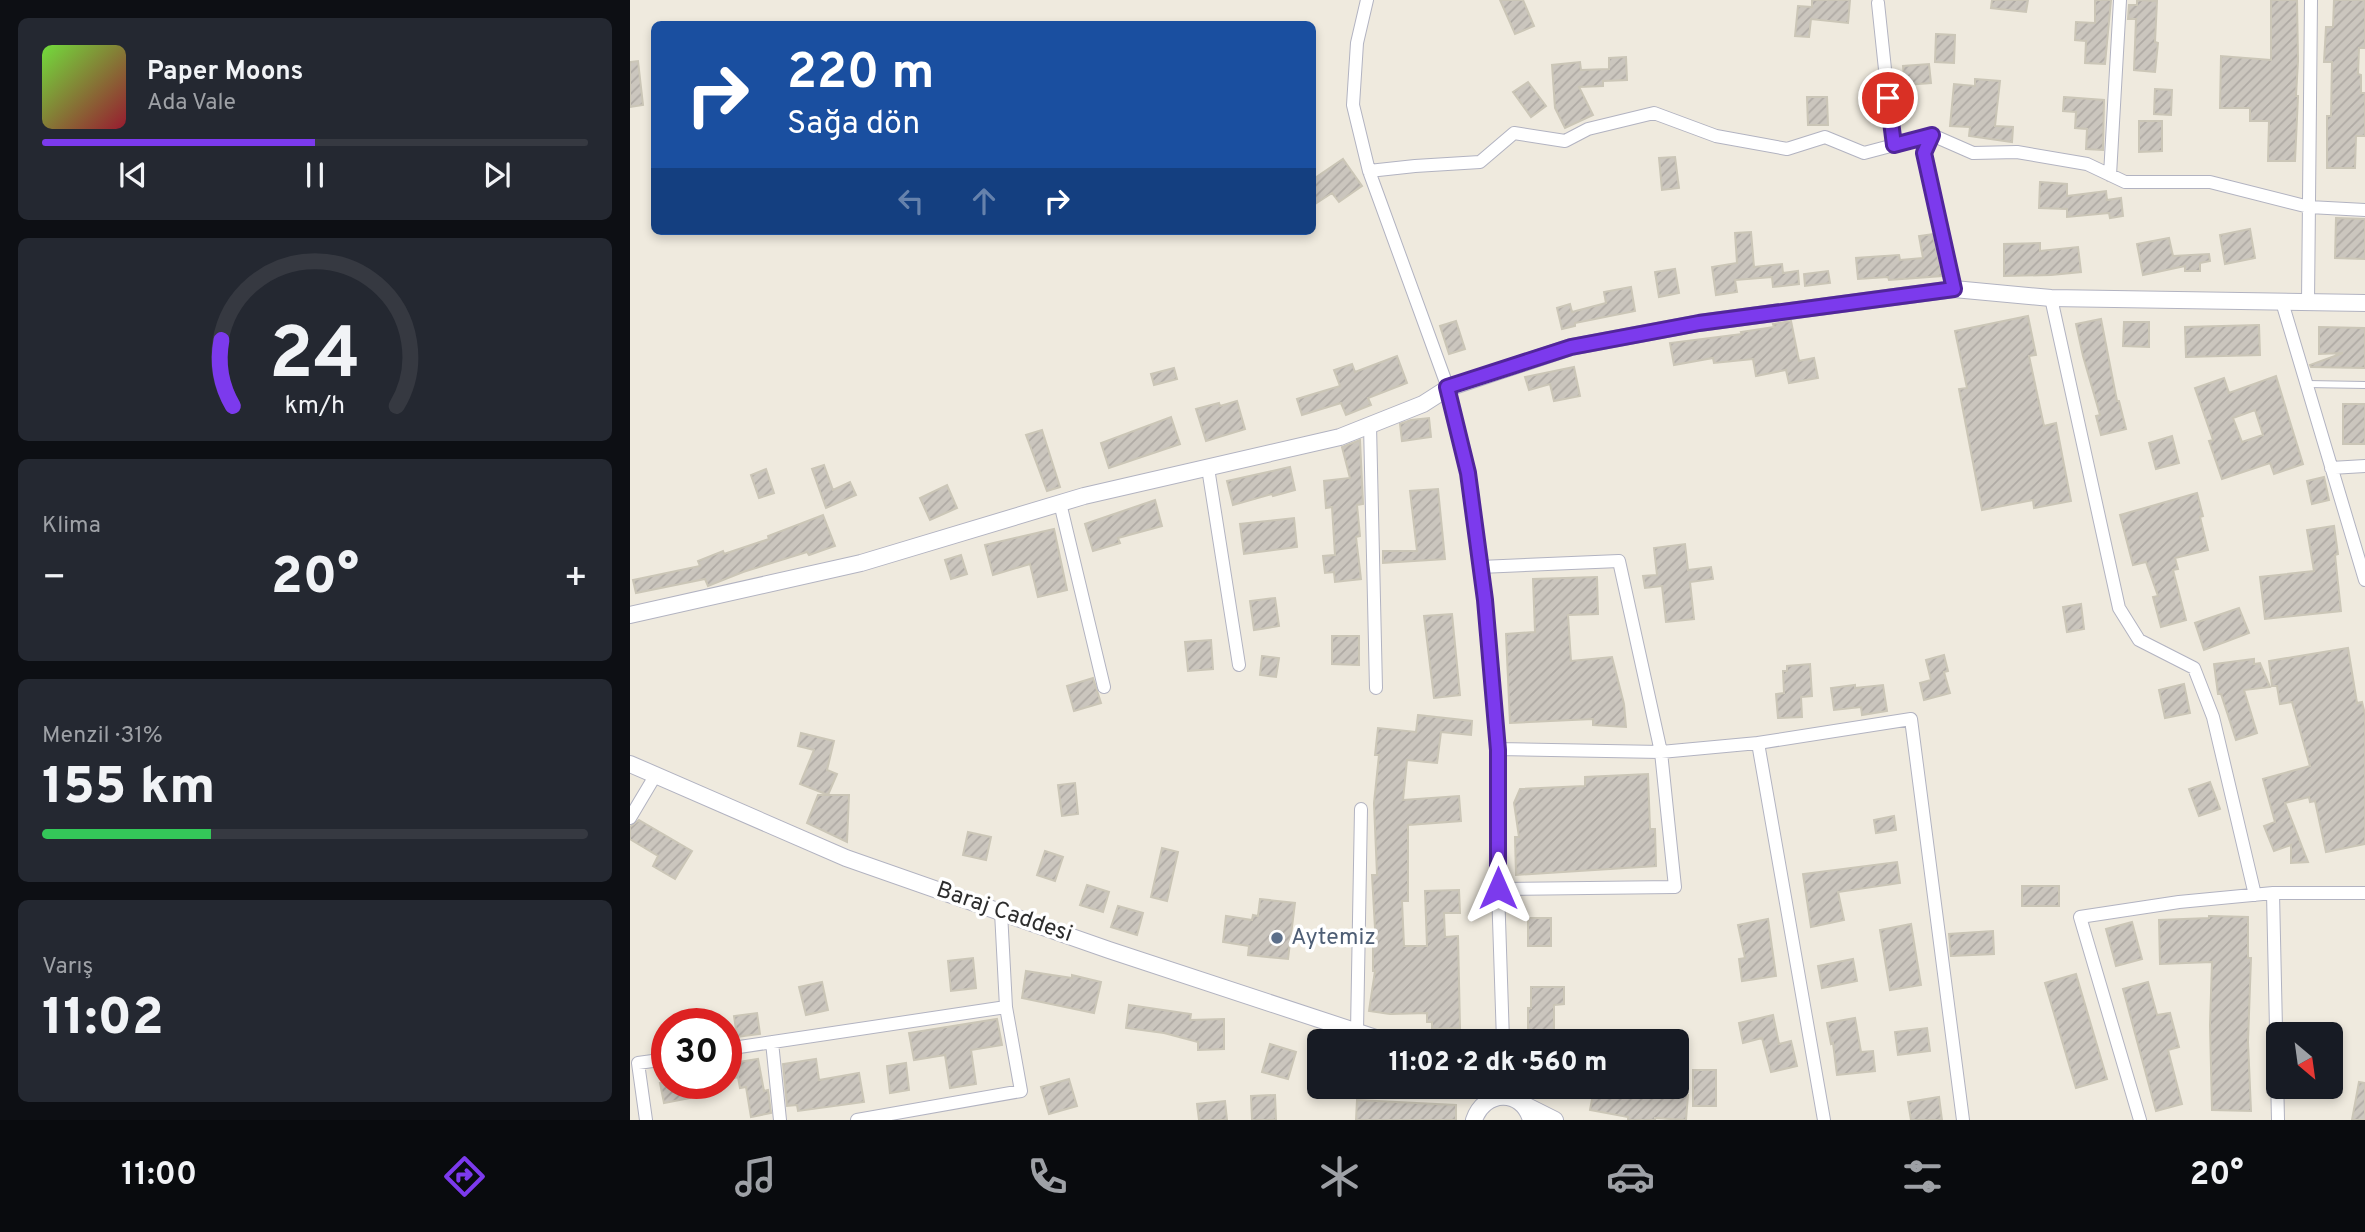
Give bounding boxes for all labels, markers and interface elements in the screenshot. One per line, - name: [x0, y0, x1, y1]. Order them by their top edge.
- text: 220 m: [787, 44, 934, 106]
- icon: right: [672, 49, 763, 140]
- text: Paper Moons: [147, 56, 303, 89]
- pin: [1858, 68, 1918, 128]
- icon: arrive: [1869, 79, 1907, 117]
- text: Ada Vale: [147, 89, 236, 118]
- text: Sağa dön: [787, 105, 920, 145]
- icon: previous: [114, 156, 152, 194]
- icon: pause: [296, 156, 334, 194]
- icon: next: [478, 156, 516, 194]
- icon: left: [892, 182, 930, 220]
- icon: ahead: [965, 182, 1003, 220]
- icon: right: [1038, 182, 1076, 220]
- text: 24: [269, 312, 361, 404]
- text: km/h: [285, 390, 345, 422]
- text: Klima: [42, 512, 101, 541]
- text: 20°: [271, 546, 359, 612]
- text: −: [42, 555, 67, 604]
- text: +: [563, 555, 588, 604]
- text: Menzil · 31%: [42, 722, 163, 751]
- text: 155 km: [42, 756, 215, 822]
- position arrow: [1461, 851, 1535, 925]
- street label: Baraj Caddesi: [932, 876, 1076, 950]
- place label: Aytemiz: [1291, 924, 1376, 953]
- marker: Aytemiz: [1269, 930, 1285, 946]
- text: Varış: [42, 953, 93, 982]
- text: 11:02: [42, 987, 164, 1053]
- speed limit sign: 30: [651, 1008, 742, 1099]
- north arrow: [2266, 1022, 2343, 1099]
- map controls: [2266, 1022, 2343, 1099]
- text: 11:02 · 2 dk · 560 m: [1389, 1047, 1607, 1080]
- icon: directions: [440, 1152, 489, 1201]
- icon: music: [731, 1152, 780, 1201]
- icon: phone: [1023, 1152, 1072, 1201]
- icon: climate: [1315, 1152, 1364, 1201]
- icon: car: [1606, 1152, 1655, 1201]
- icon: filters: [1898, 1152, 1947, 1201]
- text: 11:00: [121, 1156, 197, 1196]
- text: 20°: [2190, 1156, 2244, 1196]

